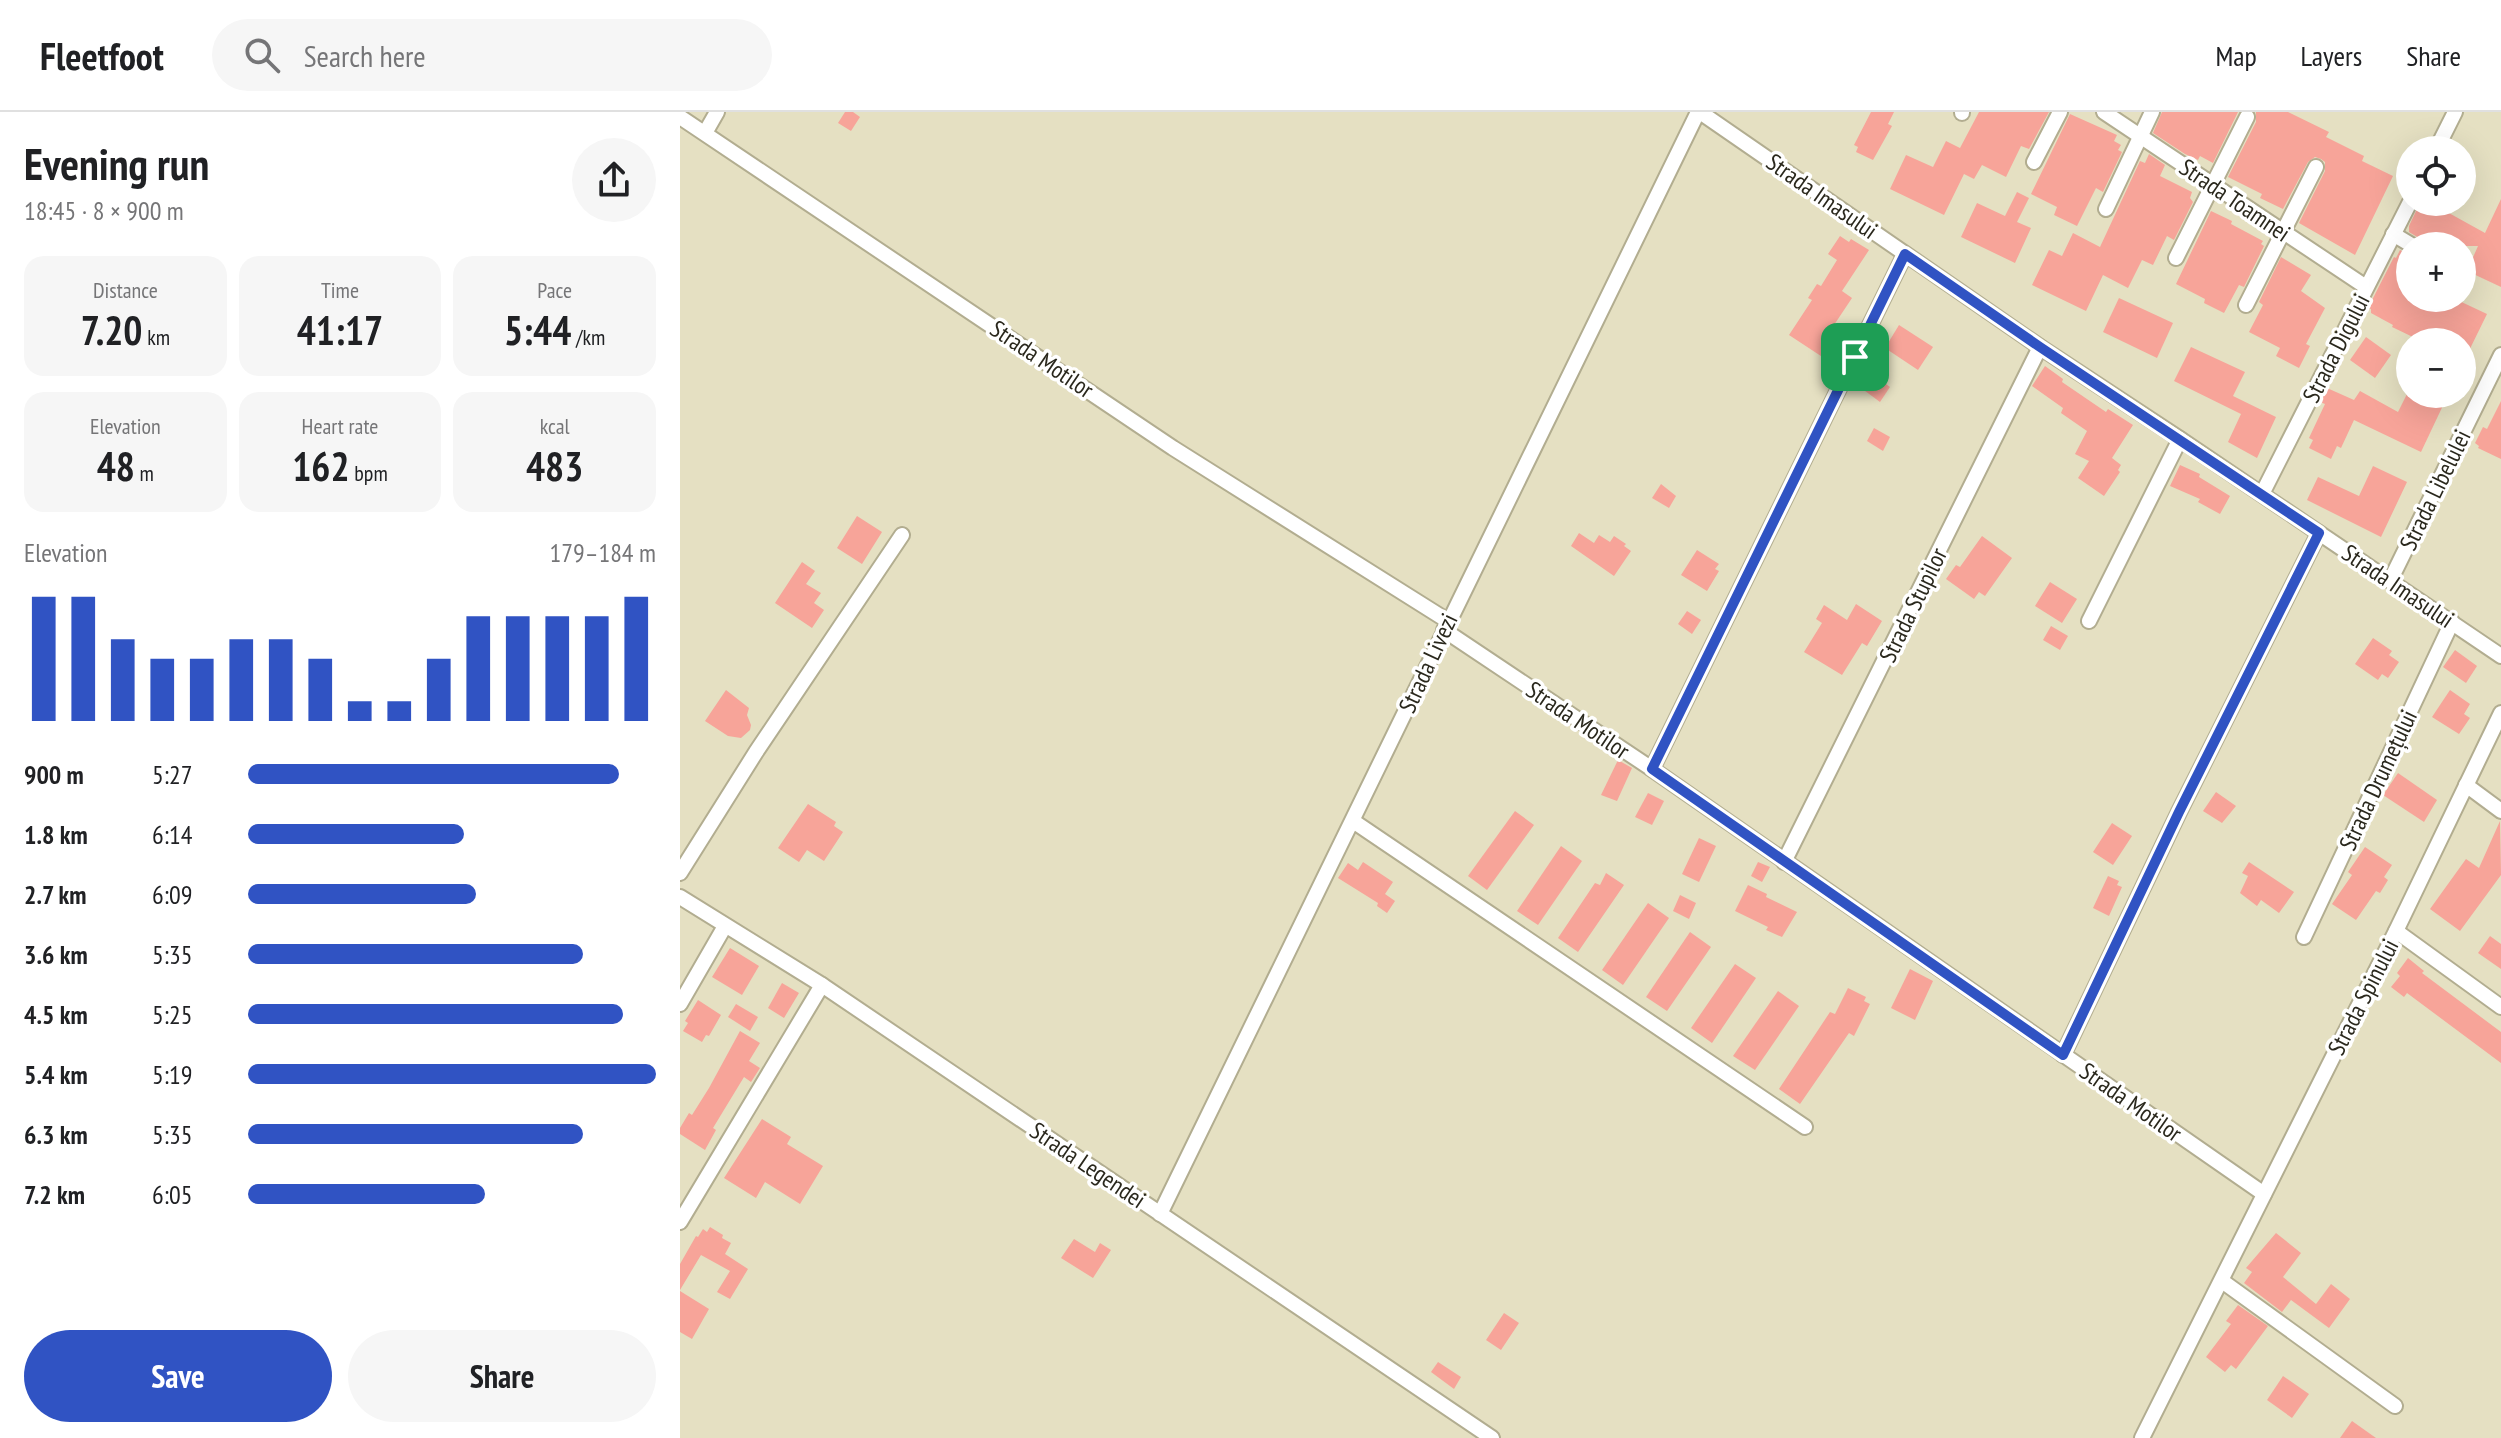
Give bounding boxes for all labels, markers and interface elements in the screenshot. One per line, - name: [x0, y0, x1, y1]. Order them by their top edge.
- search box: [212, 19, 772, 91]
- text: Fleetfoot: [40, 31, 164, 80]
- icon: search: [240, 33, 284, 77]
- text: Search here: [304, 36, 426, 75]
- text: Map: [2215, 37, 2257, 74]
- text: Layers: [2301, 37, 2362, 74]
- text: Share: [2406, 37, 2461, 74]
- text: Evening run: [24, 135, 209, 192]
- map controls: [2396, 136, 2476, 408]
- button: locate: [2396, 136, 2476, 216]
- button: share: [572, 138, 656, 222]
- street label: Strada Imasului: [1760, 146, 1884, 246]
- street label: Strada Toamnei: [2174, 152, 2296, 248]
- text: 18:45 · 8 × 900 m: [24, 194, 184, 227]
- button: +: [2396, 232, 2476, 312]
- text: Distance: [93, 276, 158, 304]
- text: Time: [321, 276, 359, 304]
- text: Pace: [537, 276, 572, 304]
- street label: Strada Digului: [2295, 288, 2377, 408]
- text: 7.20: [81, 304, 142, 356]
- text: 41:17: [297, 304, 383, 356]
- text: 5:44: [504, 304, 571, 356]
- street label: Strada Motilor: [984, 313, 1100, 405]
- text: km: [142, 323, 170, 351]
- text: /km: [571, 323, 605, 351]
- pin: [1821, 323, 1889, 391]
- button: −: [2396, 328, 2476, 408]
- icon: arrive: [1833, 335, 1877, 379]
- text: Elevation: [90, 412, 161, 440]
- text: Heart rate: [302, 412, 378, 440]
- text: kcal: [540, 412, 570, 440]
- street label: Strada Libelulei: [2392, 425, 2478, 555]
- text: 48: [97, 440, 135, 492]
- text: 162: [292, 440, 350, 492]
- text: 483: [526, 440, 583, 492]
- text: m: [135, 459, 154, 487]
- text: bpm: [350, 459, 388, 487]
- text: Elevation: [24, 536, 107, 569]
- text: 179–184 m: [550, 536, 656, 569]
- street label: Strada Imasului: [2336, 537, 2460, 635]
- street label: Strada Stupilor: [1872, 542, 1954, 667]
- street label: Strada Livezi: [1392, 608, 1464, 718]
- street label: Strada Motilor: [1520, 674, 1636, 766]
- street label: Strada Drumețului: [2332, 705, 2424, 855]
- text: 900 m: [24, 758, 84, 791]
- text: 5:27: [152, 758, 192, 791]
- text: 1.8 km: [24, 818, 88, 851]
- text: 6:14: [152, 818, 192, 851]
- text: 2.7 km: [24, 878, 87, 911]
- text: 6:09: [152, 878, 192, 911]
- street label: Strada Spinului: [2321, 934, 2405, 1060]
- text: 3.6 km: [24, 938, 88, 971]
- text: 5:35: [152, 938, 192, 971]
- text: 4.5 km: [24, 998, 88, 1031]
- text: 5:25: [152, 998, 192, 1031]
- street label: Strada Motilor: [2074, 1055, 2189, 1149]
- text: 5.4 km: [24, 1058, 88, 1091]
- text: 5:19: [152, 1058, 192, 1091]
- street label: Strada Legendei: [1024, 1115, 1152, 1215]
- text: 6.3 km: [24, 1118, 88, 1151]
- text: 5:35: [152, 1118, 192, 1151]
- text: 7.2 km: [24, 1178, 85, 1211]
- text: 6:05: [152, 1178, 192, 1211]
- button: Save: [24, 1330, 332, 1422]
- button: Share: [348, 1330, 656, 1422]

